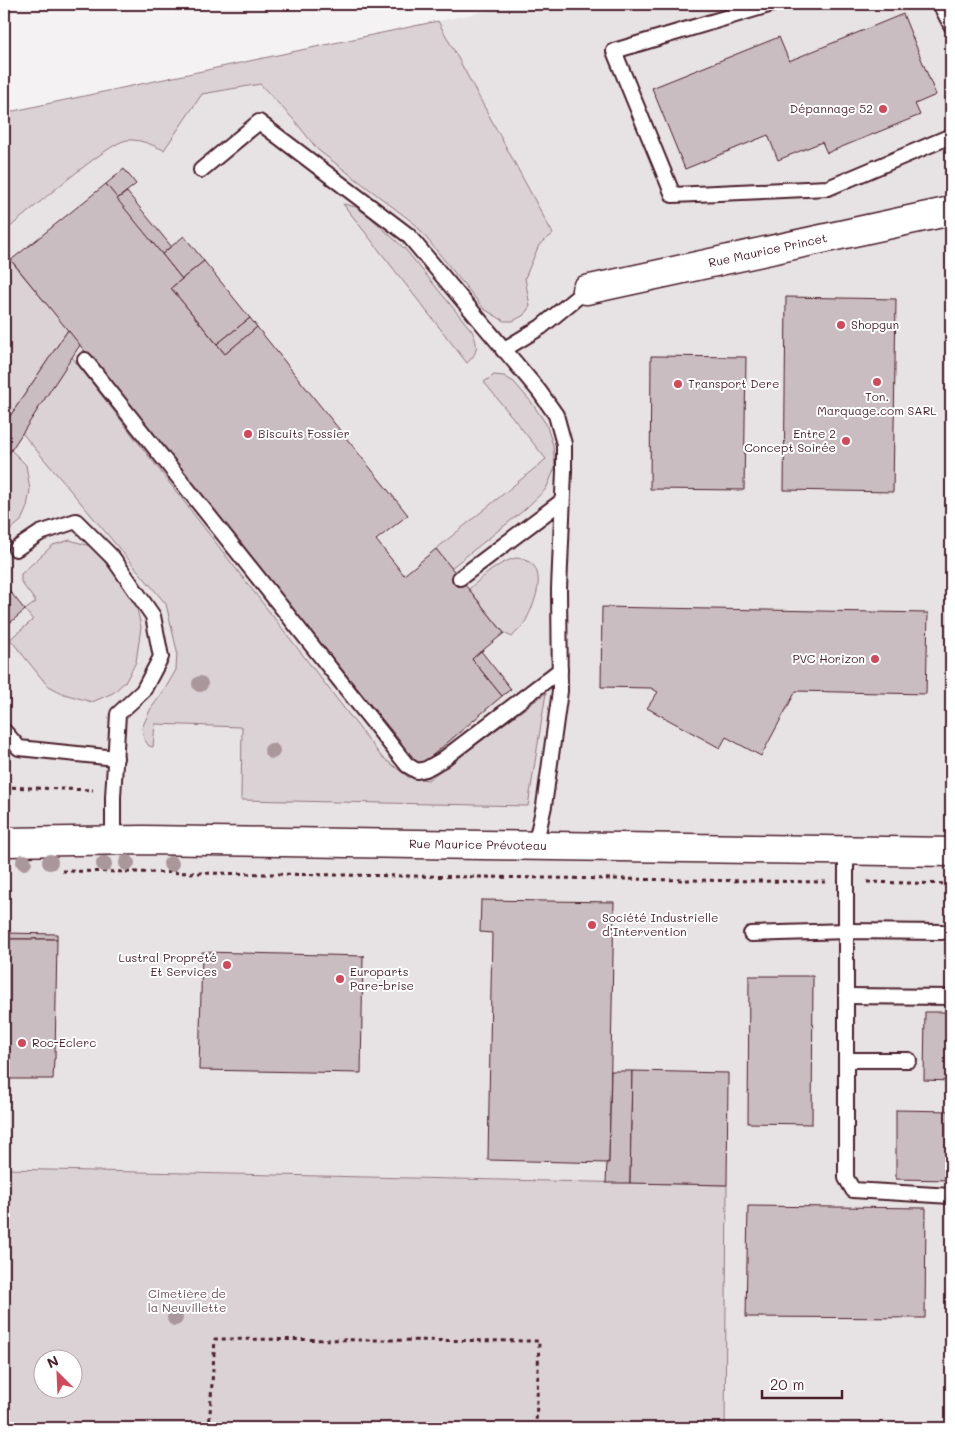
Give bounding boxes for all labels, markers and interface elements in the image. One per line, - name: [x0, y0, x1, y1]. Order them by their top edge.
- place label: Dépannage 52: [790, 100, 873, 116]
- marker: Dépannage 52: [877, 103, 889, 115]
- street label: Rue Maurice Princet: [707, 229, 828, 270]
- place label: Shopgun: [851, 316, 899, 332]
- marker: Shopgun: [835, 319, 847, 331]
- place label: Transport Dere: [688, 375, 779, 391]
- marker: Ton. Marquage.com SARL: [871, 376, 883, 388]
- marker: Transport Dere: [672, 378, 684, 390]
- place label: Ton. Marquage.com SARL: [817, 388, 937, 418]
- place label: Biscuits Fossier: [258, 425, 350, 441]
- place label: Entre 2 Concept Soirée: [744, 425, 836, 455]
- marker: Biscuits Fossier: [242, 428, 254, 440]
- marker: Entre 2 Concept Soirée: [840, 435, 852, 447]
- place label: PVC Horizon: [793, 650, 865, 666]
- marker: PVC Horizon: [869, 653, 881, 665]
- street label: Rue Maurice Prévoteau: [409, 835, 547, 853]
- place label: Société Industrielle d’Intervention: [602, 909, 718, 939]
- marker: Société Industrielle d’Intervention: [586, 919, 598, 931]
- place label: Lustral Propreté Et Services: [119, 949, 217, 979]
- marker: Lustral Propreté Et Services: [221, 959, 233, 971]
- place label: Europarts Pare-brise: [350, 963, 414, 993]
- marker: Europarts Pare-brise: [334, 973, 346, 985]
- place label: Roc-Eclerc: [32, 1034, 96, 1050]
- marker: Roc-Eclerc: [16, 1037, 28, 1049]
- park label: Cimetière de la Neuvillette: [148, 1285, 226, 1315]
- north arrow: [32, 1350, 82, 1400]
- text: N: [44, 1351, 61, 1373]
- scale bar: [762, 1367, 842, 1399]
- text: 20 m: [770, 1374, 804, 1394]

